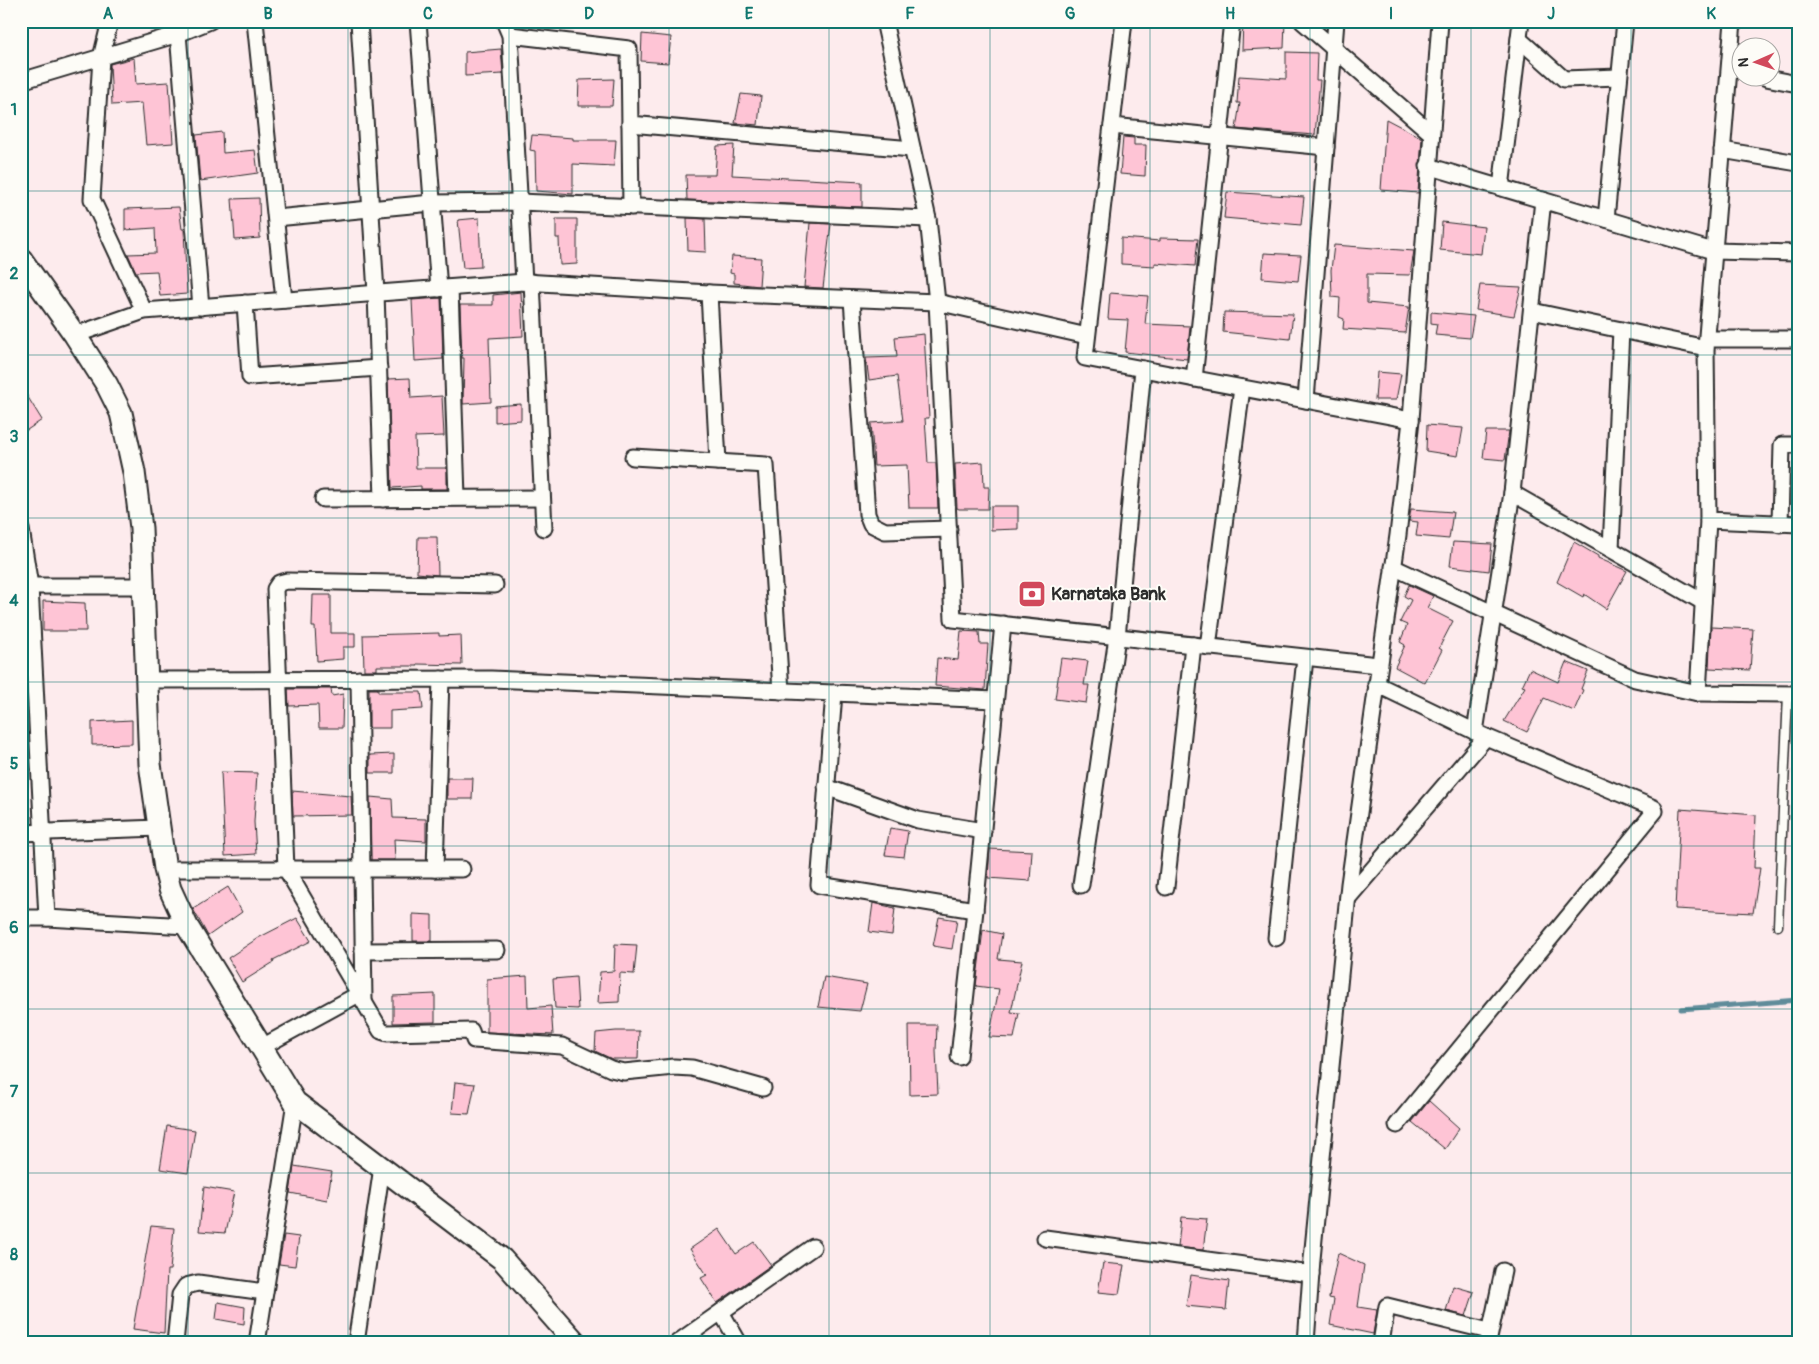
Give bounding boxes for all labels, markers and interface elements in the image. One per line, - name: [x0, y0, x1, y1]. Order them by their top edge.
- text: A: [103, 4, 114, 24]
- text: B: [263, 4, 273, 24]
- text: C: [423, 4, 433, 24]
- text: D: [584, 4, 594, 24]
- text: E: [745, 4, 754, 24]
- text: F: [905, 4, 915, 24]
- text: G: [1065, 4, 1076, 24]
- text: H: [1225, 4, 1235, 24]
- text: I: [1389, 4, 1393, 24]
- text: J: [1547, 4, 1555, 24]
- text: K: [1706, 4, 1716, 24]
- north arrow: [1732, 38, 1782, 88]
- text: N: [1735, 57, 1752, 67]
- text: 1: [11, 100, 17, 120]
- text: 2: [10, 264, 19, 284]
- text: 3: [10, 427, 19, 447]
- bank icon: Karnataka Bank: [1017, 579, 1047, 609]
- place label: Karnataka Bank: [1051, 583, 1166, 606]
- text: 4: [9, 591, 19, 611]
- text: 5: [10, 754, 19, 774]
- text: 6: [9, 918, 19, 938]
- text: 7: [10, 1082, 19, 1102]
- text: 8: [10, 1245, 18, 1265]

